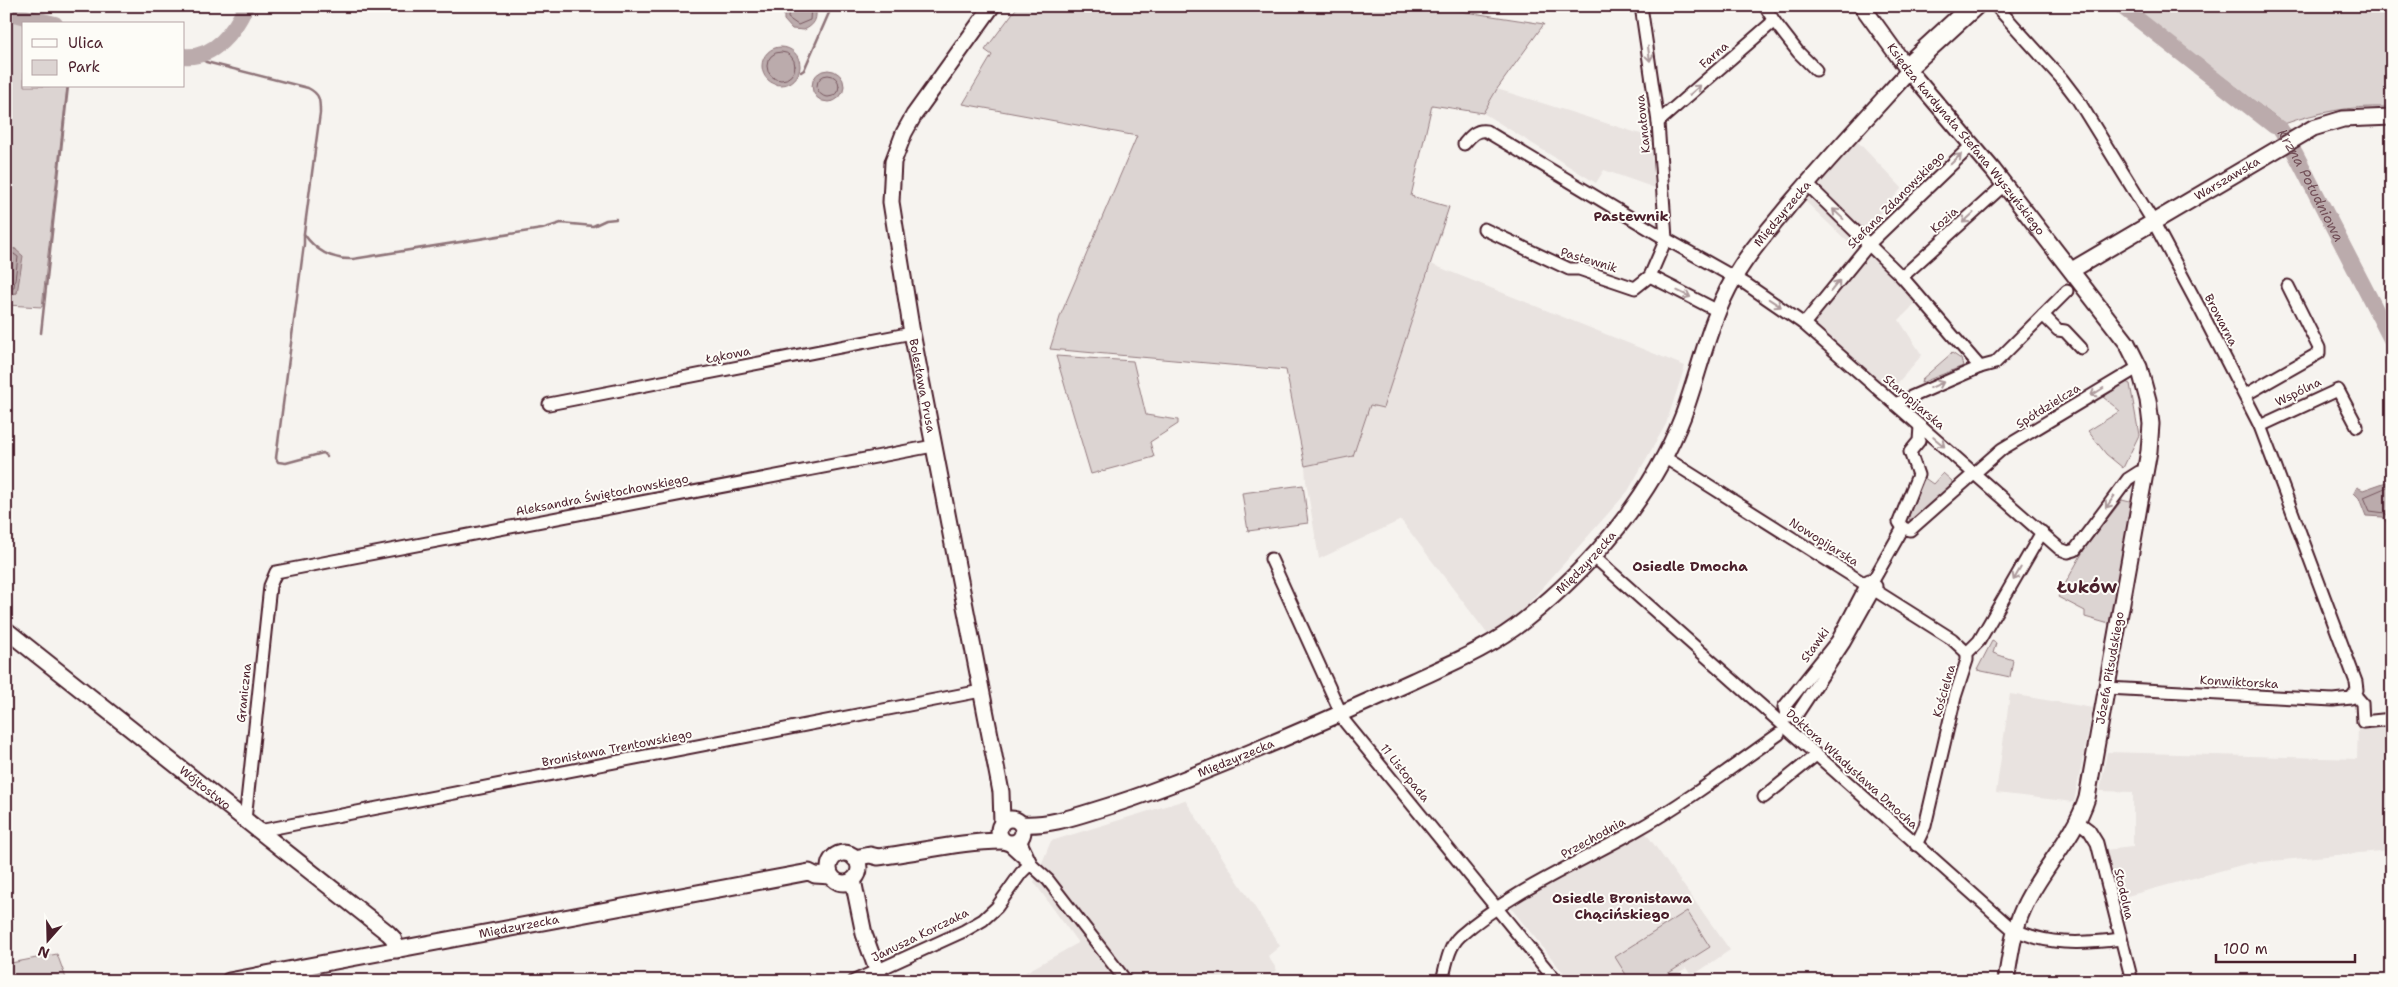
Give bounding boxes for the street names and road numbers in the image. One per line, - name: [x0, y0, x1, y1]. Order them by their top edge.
- street label: Farna: [1696, 38, 1732, 72]
- street label: Księdza kardynała Stefana Wyszyńskiego: [1883, 40, 2048, 238]
- street label: Kanałowa: [1632, 93, 1654, 154]
- street label: Stefana Zdanowskiego: [1844, 148, 1948, 252]
- street label: Warszawska: [2191, 153, 2263, 204]
- street label: Międzyrzecka: [1750, 177, 1815, 250]
- street label: Kozia: [1927, 203, 1962, 237]
- street label: Pastewnik: [1559, 244, 1620, 276]
- street label: Browarna: [2201, 291, 2242, 349]
- street label: Bolesława Prusa: [905, 337, 939, 435]
- street label: Łąkowa: [703, 343, 752, 367]
- street label: Staropijarska: [1880, 371, 1949, 433]
- street label: Wspólna: [2272, 374, 2324, 410]
- street label: Spółdzielcza: [2013, 380, 2084, 432]
- street label: Aleksandra Świętochowskiego: [514, 470, 690, 520]
- street label: Nowopijarska: [1786, 514, 1862, 570]
- street label: Międzyrzecka: [1552, 527, 1620, 598]
- street label: Józefa Piłsudskiego: [2092, 610, 2128, 726]
- street label: Stawki: [1797, 625, 1833, 665]
- street label: Graniczna: [233, 662, 255, 723]
- street label: Kościelna: [1929, 662, 1959, 719]
- street label: Konwiktorska: [2199, 672, 2279, 692]
- street label: Doktora Władysława Dmocha: [1783, 705, 1922, 833]
- street label: Bronisława Trentowskiego: [541, 726, 693, 770]
- street label: Międzyrzecka: [1195, 735, 1277, 781]
- street label: 11 Listopada: [1377, 741, 1434, 806]
- street label: Wójtostwo: [176, 762, 234, 813]
- street label: Przechodnia: [1558, 813, 1629, 862]
- street label: Stodolna: [2110, 867, 2138, 922]
- street label: Janusza Korczaka: [869, 904, 972, 965]
- street label: Międzyrzecka: [478, 911, 561, 942]

